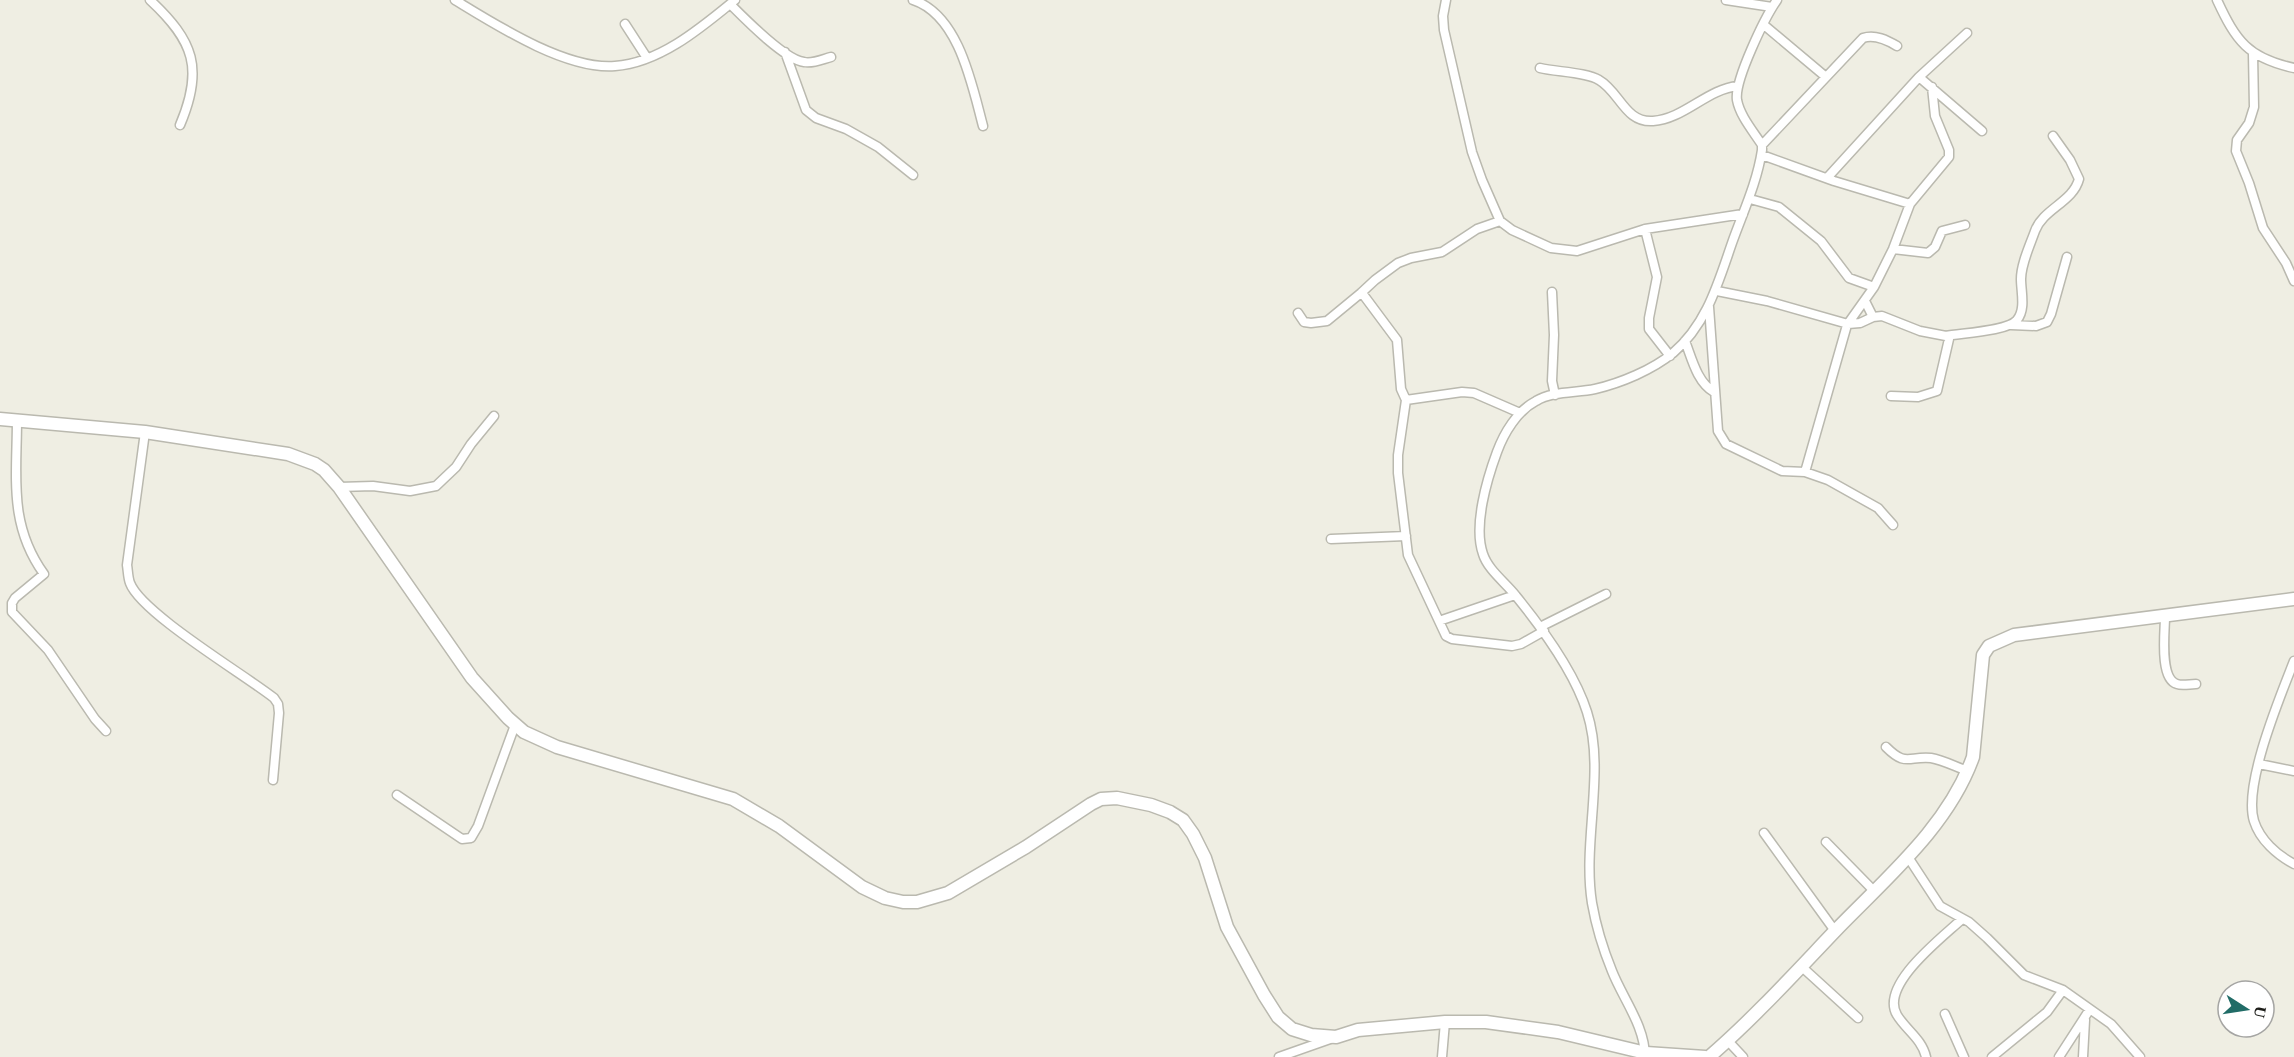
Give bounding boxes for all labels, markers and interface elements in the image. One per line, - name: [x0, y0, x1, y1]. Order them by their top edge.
- north arrow: [2216, 979, 2276, 1039]
- text: U: [2251, 1005, 2270, 1020]

